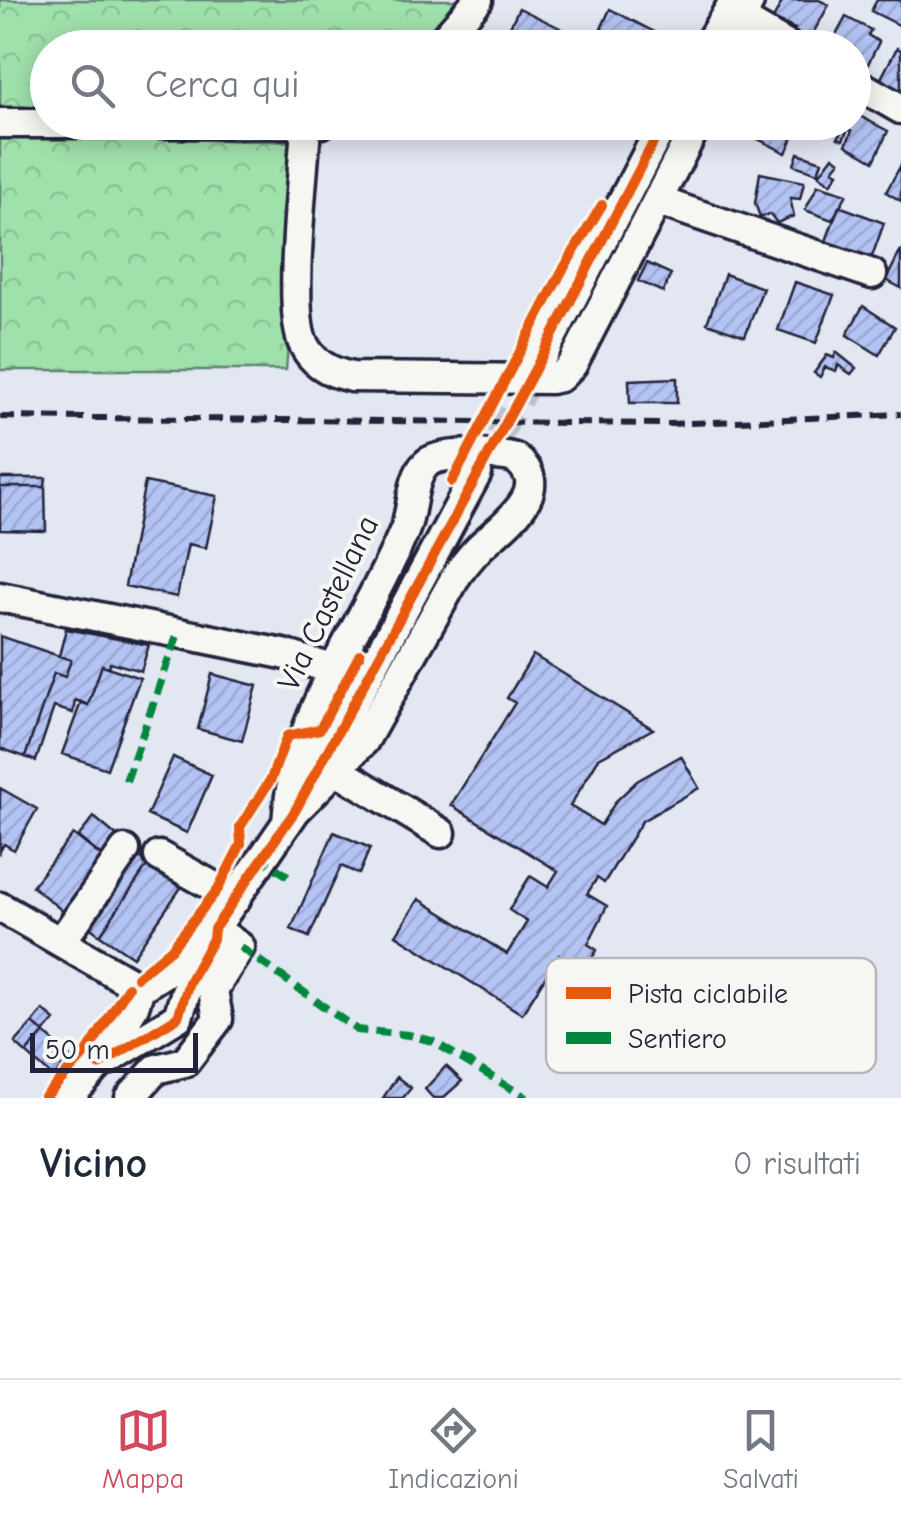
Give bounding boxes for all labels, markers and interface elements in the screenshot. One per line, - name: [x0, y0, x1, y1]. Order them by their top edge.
- search box: [30, 30, 871, 140]
- icon: search: [65, 58, 120, 113]
- text: Cerca qui: [145, 63, 300, 107]
- street label: Via Castellana: [270, 509, 386, 697]
- legend: [546, 958, 876, 1073]
- text: Pista ciclabile: [628, 978, 788, 1010]
- text: Sentiero: [628, 1023, 727, 1055]
- scale bar: [30, 1028, 198, 1072]
- text: 50 m: [45, 1034, 110, 1066]
- text: Vicino: [40, 1139, 147, 1188]
- text: 0 risultati: [733, 1145, 861, 1182]
- tab: Mappa: [102, 1403, 184, 1495]
- tab: Indicazioni: [388, 1403, 519, 1495]
- tab: Salvati: [723, 1403, 799, 1495]

